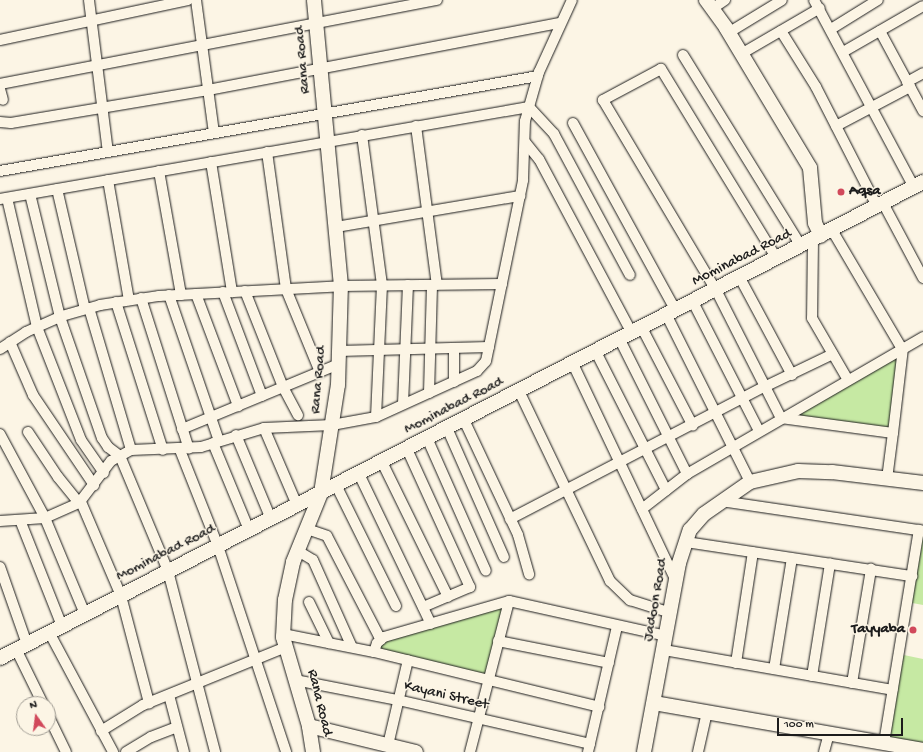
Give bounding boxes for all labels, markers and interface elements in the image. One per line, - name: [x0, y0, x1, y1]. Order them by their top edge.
- street label: Rana Road: [291, 25, 315, 95]
- place label: Aqsa: [849, 183, 881, 201]
- marker: Aqsa: [836, 187, 846, 197]
- street label: Mominabad Road: [689, 225, 795, 291]
- street label: Rana Road: [307, 345, 331, 415]
- street label: Mominabad Road: [401, 373, 507, 439]
- street label: Mominabad Road: [113, 520, 219, 586]
- street label: Jadoon Road: [640, 557, 672, 643]
- place label: Tayyaba: [852, 621, 905, 639]
- marker: Tayyaba: [908, 625, 918, 635]
- street label: Rana Road: [302, 668, 336, 738]
- street label: Kayani Street: [402, 678, 490, 714]
- north arrow: [16, 696, 56, 736]
- text: N: [28, 699, 38, 712]
- scale bar: [779, 710, 905, 736]
- text: 100 m: [784, 718, 814, 732]

